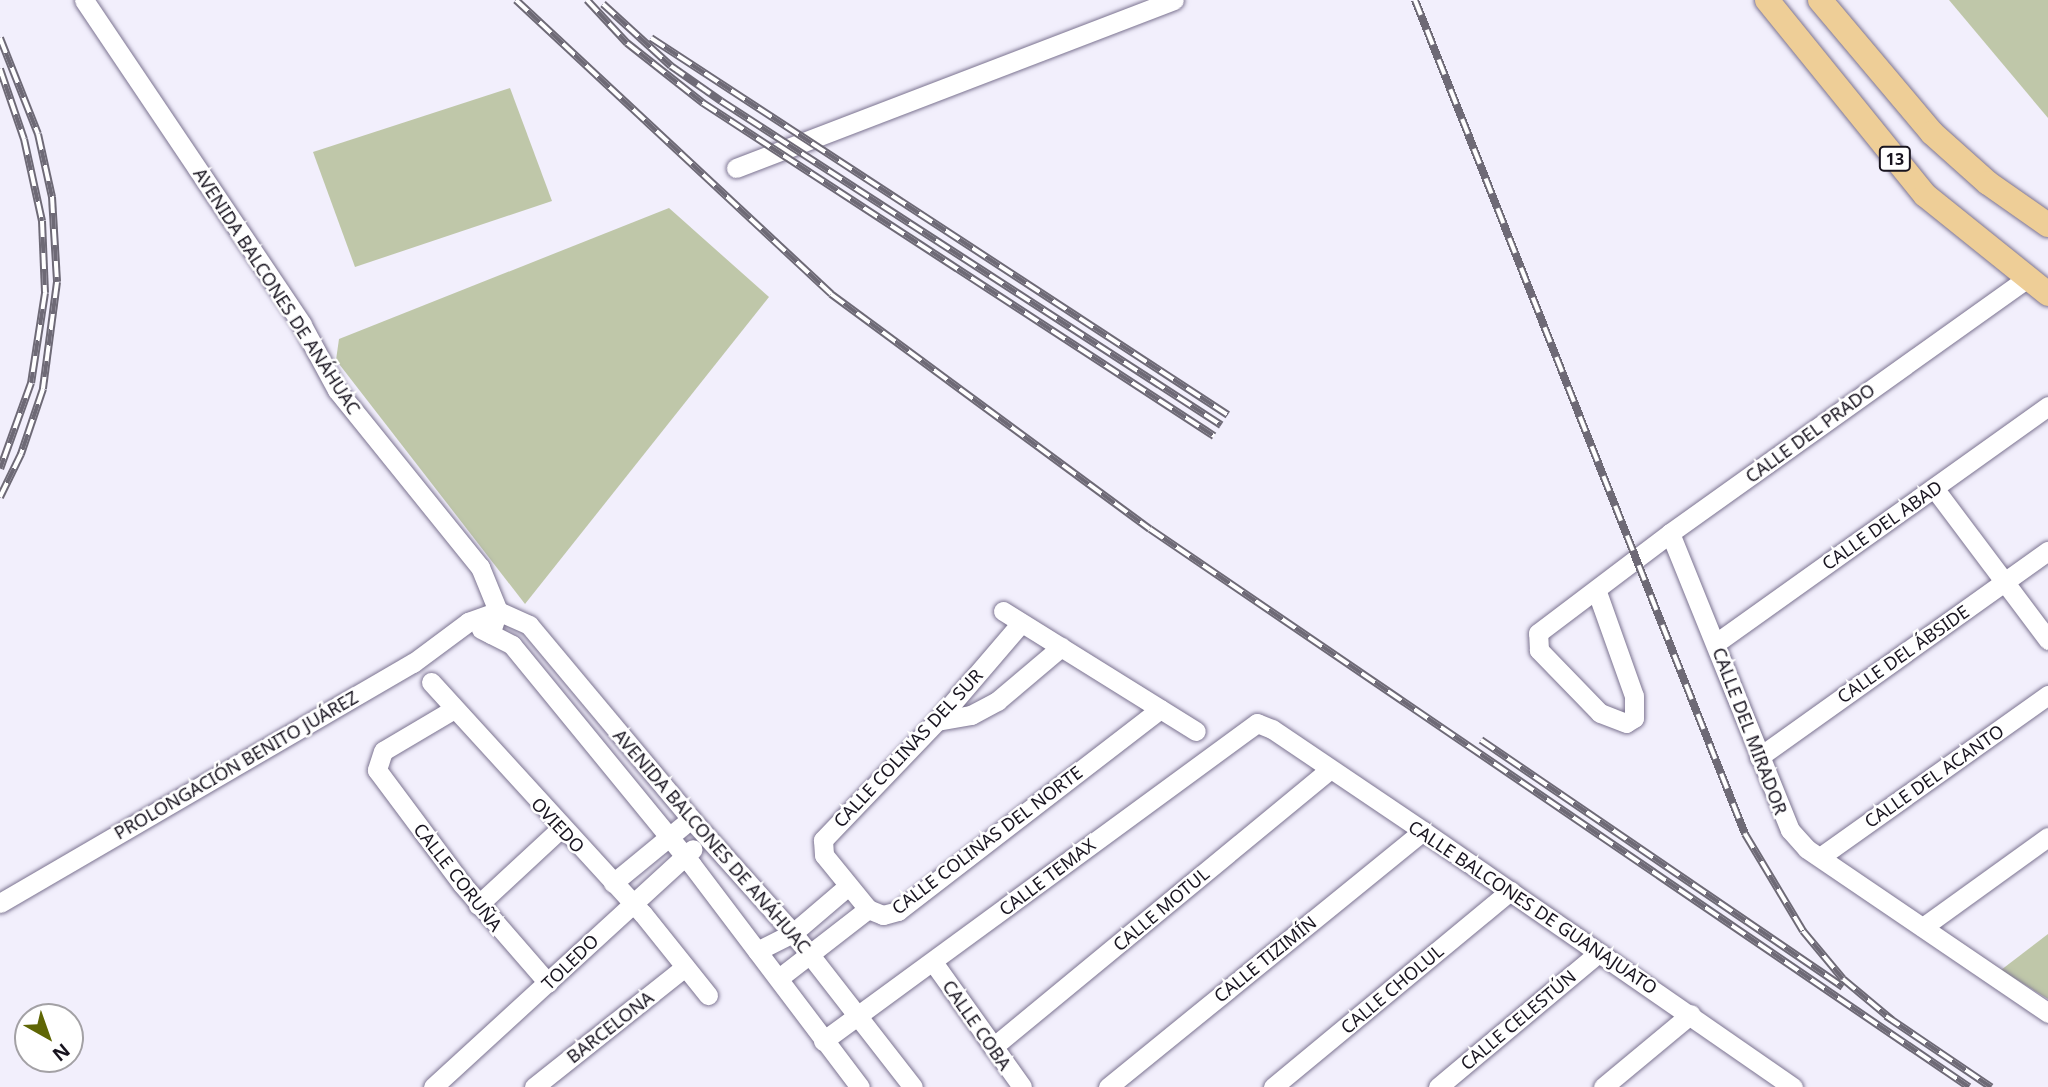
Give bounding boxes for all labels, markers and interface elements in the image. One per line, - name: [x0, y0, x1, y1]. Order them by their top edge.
- road number: 13: [1878, 146, 1912, 172]
- street label: AVENIDA BALCONES DE ANÁHUAC: [189, 164, 365, 418]
- street label: CALLE DEL PRADO: [1741, 379, 1879, 487]
- street label: CALLE DEL ABAD: [1818, 476, 1946, 574]
- street label: CALLE DEL ÁBSIDE: [1833, 600, 1973, 708]
- street label: CALLE DEL MIRADOR: [1708, 644, 1792, 818]
- street label: CALLE COLINAS DEL SUR: [829, 664, 987, 832]
- street label: PROLONGACIÓN BENITO JUÁREZ: [110, 686, 362, 844]
- street label: CALLE DEL ACANTO: [1860, 720, 2008, 832]
- street label: AVENIDA BALCONES DE ANÁHUAC: [609, 725, 815, 957]
- street label: CALLE COLINAS DEL NORTE: [887, 761, 1087, 919]
- street label: OVIEDO: [527, 793, 589, 857]
- street label: CALLE BALCONES DE GUANAJUATO: [1405, 815, 1661, 999]
- street label: CALLE CORUÑA: [409, 819, 507, 935]
- street label: CALLE TEMAX: [995, 834, 1099, 920]
- street label: CALLE MOTUL: [1109, 863, 1213, 955]
- street label: CALLE TIZIMÍN: [1210, 911, 1320, 1007]
- street label: TOLEDO: [537, 930, 603, 994]
- street label: CALLE CHOLUL: [1336, 940, 1448, 1038]
- street label: CALLE CELESTÚN: [1456, 965, 1580, 1075]
- street label: CALLE COBA: [938, 976, 1016, 1074]
- street label: BARCELONA: [562, 986, 658, 1068]
- north arrow: [14, 1003, 84, 1073]
- text: N: [47, 1038, 75, 1067]

